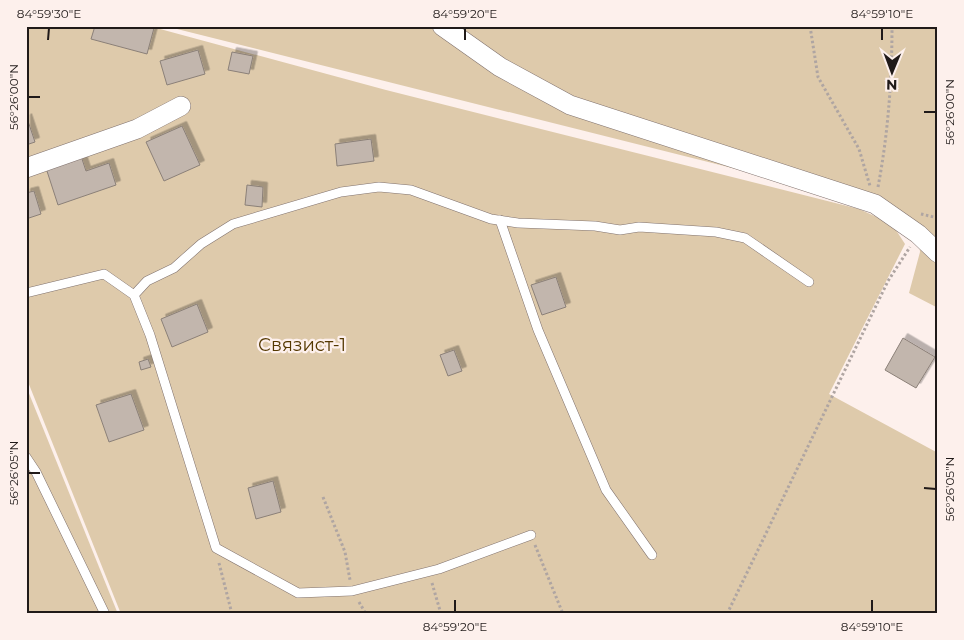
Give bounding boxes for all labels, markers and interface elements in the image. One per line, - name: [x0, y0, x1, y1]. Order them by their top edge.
- text: 84°59'30"E: [17, 6, 81, 21]
- text: 84°59'20"E: [433, 6, 497, 21]
- text: 84°59'10"E: [851, 6, 913, 21]
- north arrow: [866, 48, 916, 98]
- text: 56°26'00"N: [6, 64, 21, 130]
- text: N: [886, 76, 898, 94]
- text: 56°26'00"N: [942, 79, 957, 145]
- park label: Связист-1: [258, 334, 346, 356]
- text: 56°26'05"N: [6, 441, 21, 505]
- text: 56°26'05"N: [942, 457, 957, 521]
- text: 84°59'20"E: [423, 619, 487, 634]
- text: 84°59'10"E: [841, 619, 903, 634]

